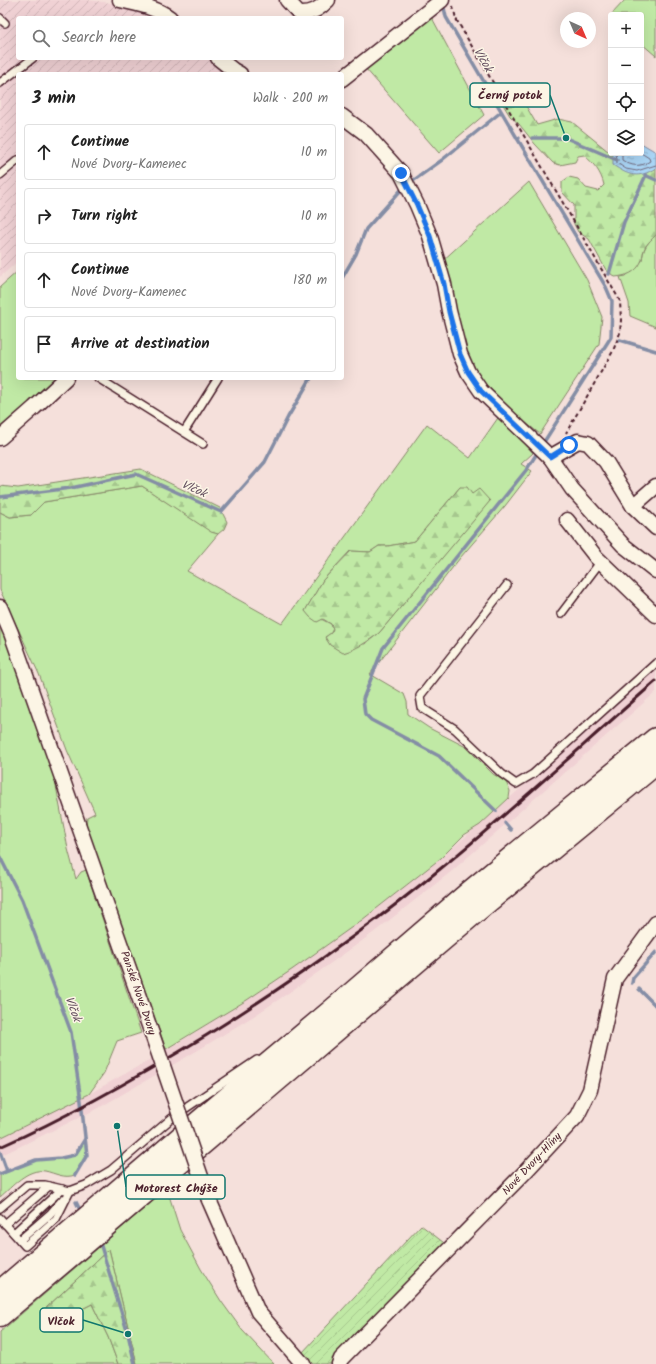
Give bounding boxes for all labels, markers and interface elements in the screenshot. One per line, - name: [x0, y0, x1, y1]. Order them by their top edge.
- north arrow: [560, 12, 596, 48]
- map controls: [608, 12, 644, 156]
- button: +: [608, 12, 644, 48]
- search box: [16, 16, 344, 60]
- text: Search here: [62, 26, 136, 50]
- icon: search: [30, 27, 52, 49]
- water label: Vlčok: [468, 44, 499, 78]
- button: −: [608, 48, 644, 84]
- callout: Černý potok: [470, 83, 550, 107]
- button: locate: [608, 84, 644, 120]
- text: 3 min: [32, 85, 76, 112]
- text: Černý potok: [478, 86, 543, 105]
- text: Walk · 200 m: [253, 88, 328, 109]
- button: layers: [608, 120, 644, 156]
- text: Continue: [71, 130, 129, 154]
- icon: ahead: [33, 141, 55, 163]
- text: 10 m: [301, 142, 327, 163]
- text: Nové Dvory-Kamenec: [71, 154, 187, 175]
- route end: [392, 164, 410, 182]
- text: Turn right: [71, 204, 138, 228]
- icon: right: [33, 205, 55, 227]
- text: 10 m: [301, 206, 327, 227]
- text: Continue: [71, 258, 129, 282]
- icon: ahead: [33, 269, 55, 291]
- text: 180 m: [293, 270, 327, 291]
- text: Nové Dvory-Kamenec: [71, 282, 187, 303]
- text: Arrive at destination: [71, 332, 210, 356]
- icon: arrive: [33, 333, 55, 355]
- route start: [560, 436, 578, 454]
- water label: Vlčok: [178, 475, 212, 504]
- street label: Panské Nové Dvory: [115, 949, 161, 1038]
- water label: Vlčok: [60, 994, 87, 1027]
- street label: Nové Dvory-Hlíny: [498, 1128, 567, 1200]
- callout: Motorest Chýše: [126, 1175, 225, 1199]
- text: Motorest Chýše: [134, 1179, 218, 1198]
- callout: Vlčok: [40, 1308, 83, 1332]
- text: Vlčok: [48, 1312, 76, 1331]

